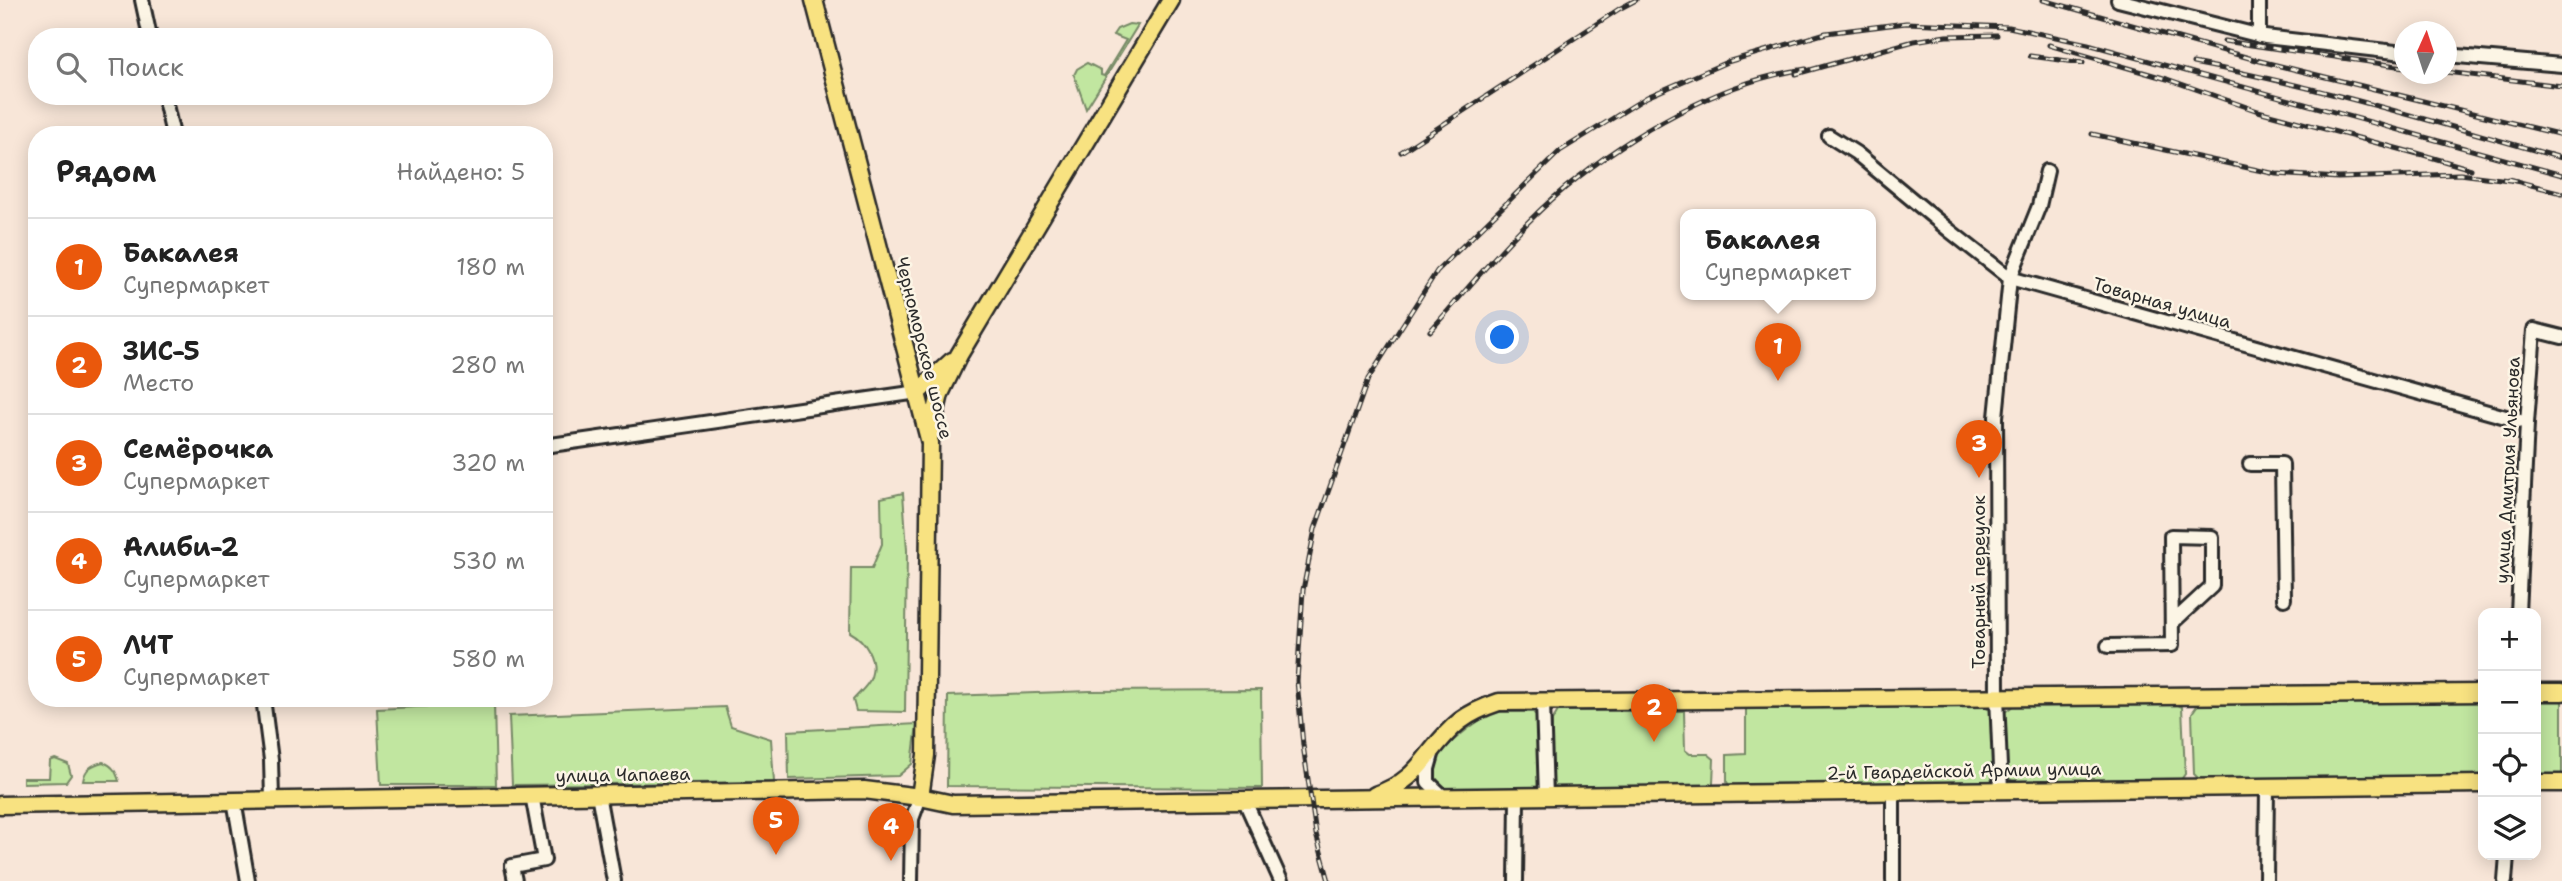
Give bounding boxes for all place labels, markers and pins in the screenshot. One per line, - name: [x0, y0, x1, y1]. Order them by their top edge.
- pin: 1: [1755, 323, 1801, 381]
- pin: 3: [1956, 420, 2002, 478]
- pin: 2: [1631, 684, 1677, 742]
- pin: 5: [753, 797, 799, 855]
- pin: 4: [868, 803, 914, 861]

